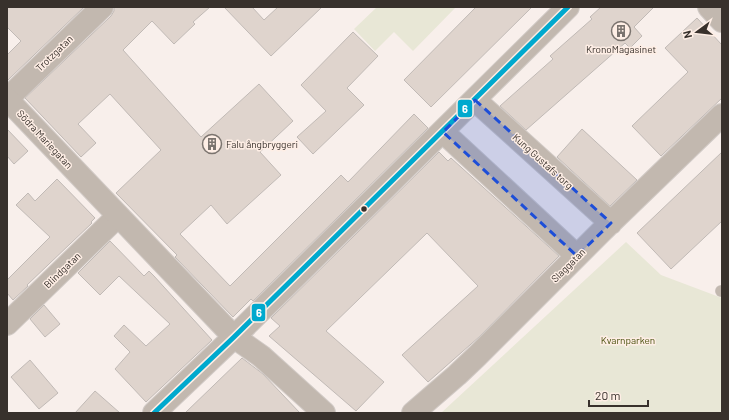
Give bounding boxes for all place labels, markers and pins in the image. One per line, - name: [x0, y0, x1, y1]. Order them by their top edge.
- building icon: KronoMagasinet: [610, 20, 632, 42]
- place label: KronoMagasinet: [586, 43, 656, 55]
- building icon: Falu ångbryggeri: [201, 133, 223, 155]
- place label: Falu ångbryggeri: [226, 138, 298, 150]
- unlabelled marker: [359, 204, 369, 214]

